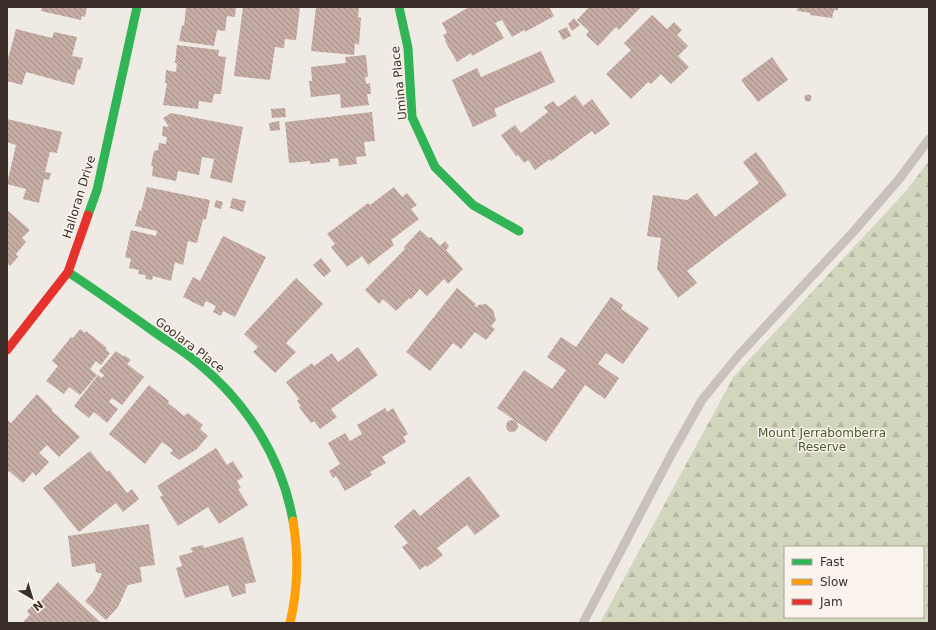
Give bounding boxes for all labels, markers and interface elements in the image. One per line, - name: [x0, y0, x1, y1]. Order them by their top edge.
- street label: Umina Place: [388, 45, 410, 121]
- street label: Halloran Drive: [60, 154, 98, 240]
- street label: Goolara Place: [153, 315, 227, 375]
- park label: Mount Jerrabomberra Reserve: [758, 426, 886, 454]
- legend: [784, 546, 924, 618]
- text: Fast: [820, 555, 844, 569]
- text: Slow: [820, 575, 848, 589]
- north arrow: [12, 578, 52, 618]
- text: Jam: [819, 595, 843, 609]
- text: N: [30, 598, 45, 613]

